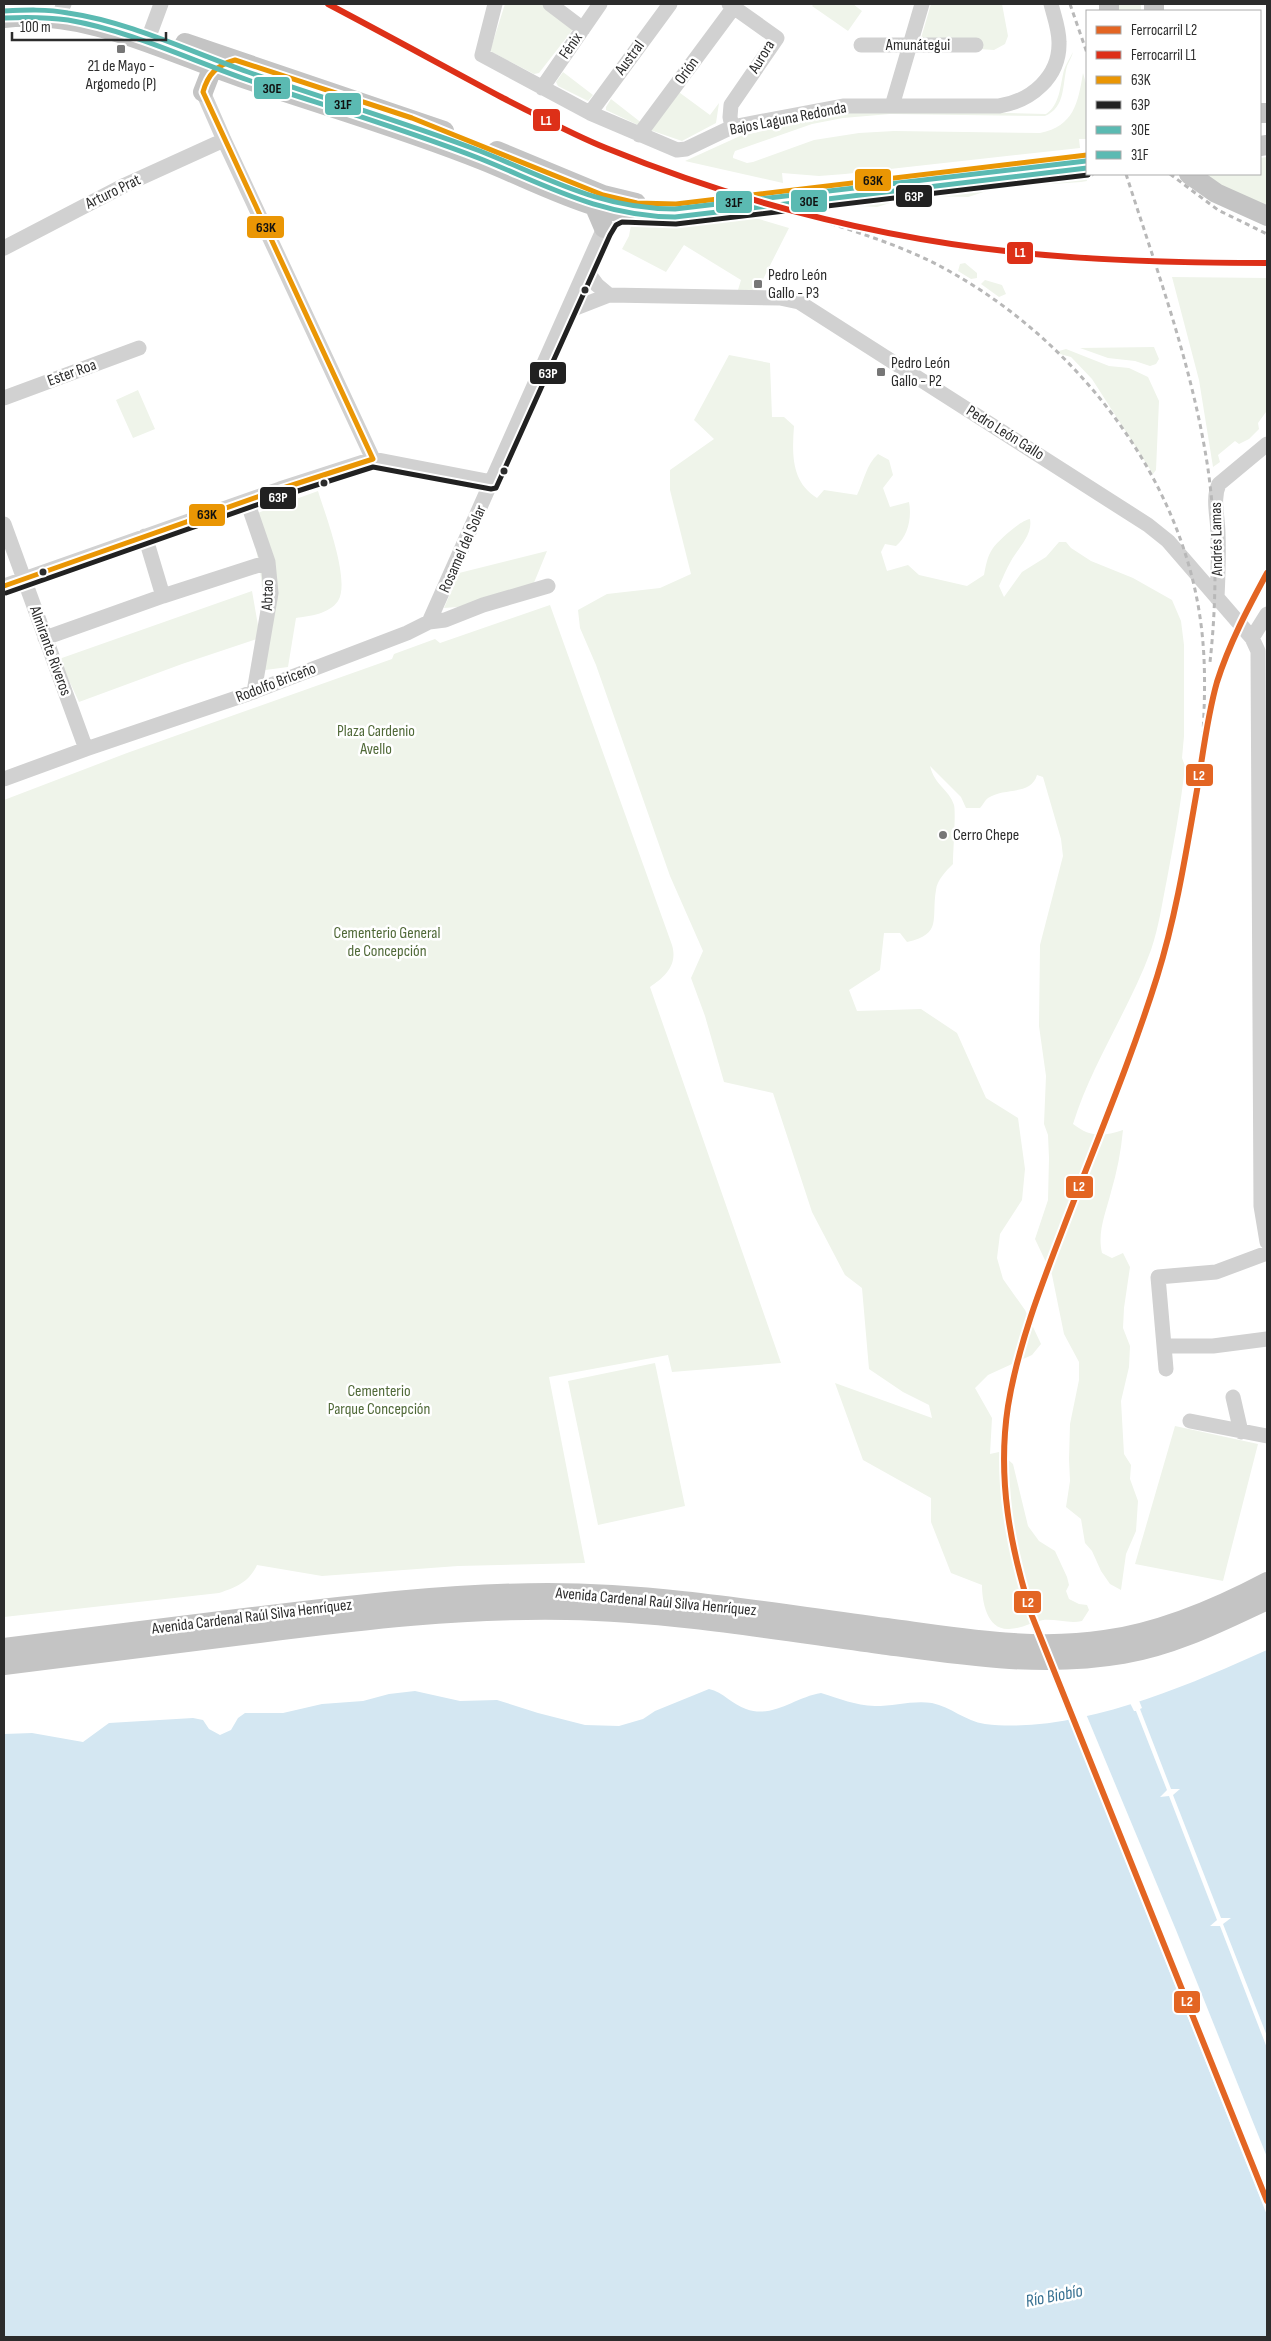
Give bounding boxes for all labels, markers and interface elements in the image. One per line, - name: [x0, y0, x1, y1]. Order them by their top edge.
- scale bar: [12, 10, 166, 42]
- legend: [1086, 10, 1261, 175]
- text: 100 m: [20, 18, 51, 37]
- text: Ferrocarril L2: [1131, 21, 1197, 40]
- street label: Fénix: [555, 29, 587, 63]
- street label: Amunátegui: [885, 36, 950, 55]
- street label: Austral: [611, 37, 649, 80]
- street label: Aurora: [744, 37, 779, 78]
- marker: 21 de Mayo - Argomedo (P): [115, 43, 127, 55]
- text: Ferrocarril L1: [1131, 46, 1197, 65]
- street label: Orión: [671, 54, 703, 88]
- place label: 21 de Mayo - Argomedo (P): [85, 57, 156, 94]
- text: 63K: [1131, 71, 1151, 90]
- line badge: 30E: [253, 76, 291, 100]
- text: 30E: [262, 80, 282, 97]
- line badge: 31F: [324, 92, 362, 116]
- text: 31F: [334, 96, 352, 113]
- text: 63P: [1131, 96, 1150, 115]
- street label: Bajos Laguna Redonda: [728, 98, 848, 140]
- line badge: L1: [532, 108, 561, 132]
- text: L1: [540, 112, 552, 129]
- text: 30E: [1131, 121, 1150, 140]
- text: 31F: [1131, 146, 1149, 165]
- line badge: 63K: [854, 168, 892, 192]
- street label: Arturo Prat: [81, 170, 144, 214]
- text: 63K: [863, 172, 883, 189]
- line badge: 63P: [895, 184, 933, 208]
- text: 63P: [904, 188, 924, 205]
- line badge: 30E: [790, 189, 828, 213]
- line badge: 31F: [715, 190, 753, 214]
- text: 30E: [799, 193, 819, 210]
- text: 31F: [725, 194, 743, 211]
- line badge: 63K: [246, 215, 285, 239]
- text: 63K: [256, 219, 276, 236]
- line badge: L1: [1006, 241, 1034, 265]
- text: L1: [1014, 244, 1026, 261]
- place label: Pedro León Gallo - P3: [768, 266, 827, 303]
- marker: Pedro León Gallo - P3: [752, 278, 764, 290]
- unlabelled marker: [580, 285, 590, 295]
- place label: Pedro León Gallo - P2: [891, 354, 950, 391]
- street label: Ester Roa: [45, 355, 99, 391]
- line badge: 63P: [529, 361, 567, 385]
- text: 63P: [538, 365, 558, 382]
- marker: Pedro León Gallo - P2: [875, 366, 887, 378]
- street label: Pedro León Gallo: [963, 402, 1047, 464]
- unlabelled marker: [499, 466, 509, 476]
- unlabelled marker: [319, 478, 329, 488]
- line badge: 63P: [259, 486, 297, 510]
- text: 63P: [268, 489, 288, 506]
- street label: Rosamel del Solar: [435, 502, 491, 596]
- street label: Andrés Lamas: [1207, 502, 1227, 577]
- line badge: 63K: [188, 503, 226, 527]
- text: 63K: [197, 506, 217, 523]
- unlabelled marker: [38, 567, 48, 577]
- street label: Abtao: [258, 579, 278, 612]
- street label: Almirante Riveros: [25, 603, 75, 699]
- street label: Rodolfo Briceño: [233, 659, 319, 707]
- park label: Plaza Cardenio Avello: [337, 722, 415, 759]
- line badge: L2: [1185, 763, 1214, 787]
- text: L2: [1193, 767, 1205, 784]
- place label: Cerro Chepe: [953, 826, 1019, 845]
- marker: Cerro Chepe: [937, 829, 949, 841]
- park label: Cementerio General de Concepción: [334, 924, 440, 961]
- line badge: L2: [1065, 1175, 1094, 1199]
- text: L2: [1073, 1178, 1085, 1195]
- park label: Cementerio Parque Concepción: [328, 1382, 430, 1419]
- street label: Avenida Cardenal Raúl Silva Henríquez: [554, 1584, 757, 1620]
- line badge: L2: [1013, 1590, 1042, 1614]
- text: L2: [1022, 1594, 1034, 1611]
- street label: Avenida Cardenal Raúl Silva Henríquez: [150, 1595, 353, 1639]
- line badge: L2: [1173, 1990, 1201, 2014]
- text: L2: [1181, 1993, 1193, 2010]
- water label: Río Biobío: [1024, 2280, 1085, 2312]

